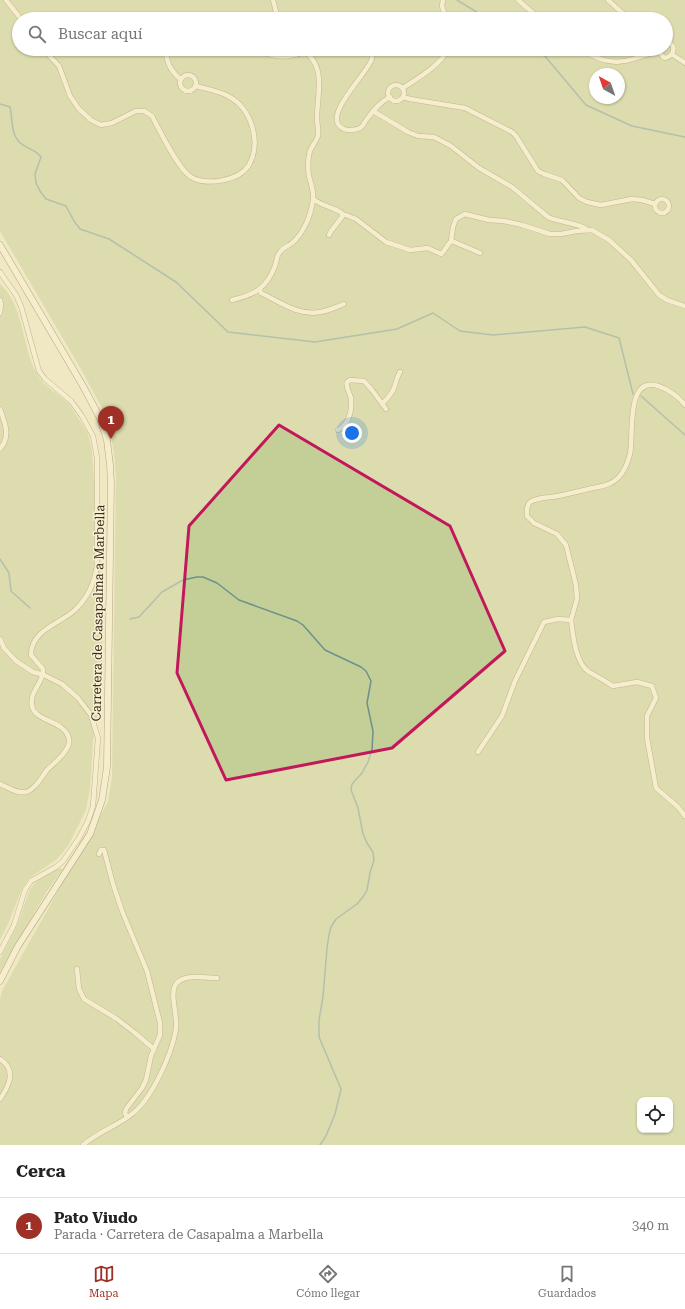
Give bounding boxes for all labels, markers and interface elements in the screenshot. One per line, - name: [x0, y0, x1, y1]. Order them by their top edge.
- search box: [12, 12, 673, 56]
- icon: search: [26, 23, 48, 45]
- text: Buscar aquí: [58, 25, 142, 43]
- north arrow: [589, 68, 625, 104]
- pin: 1: [98, 406, 124, 439]
- your location: [342, 423, 362, 443]
- street label: Carretera de Casapalma a Marbella: [89, 504, 107, 722]
- map controls: [637, 1097, 673, 1133]
- button: locate: [637, 1097, 673, 1133]
- text: Cerca: [16, 1161, 66, 1181]
- text: Pato Viudo: [54, 1209, 138, 1227]
- text: 1: [25, 1218, 33, 1233]
- text: 340 m: [632, 1218, 669, 1233]
- text: Parada · Carretera de Casapalma a Marbella: [54, 1227, 323, 1242]
- tab: Mapa: [89, 1263, 118, 1300]
- tab: Cómo llegar: [296, 1263, 360, 1300]
- tab: Guardados: [538, 1263, 596, 1300]

